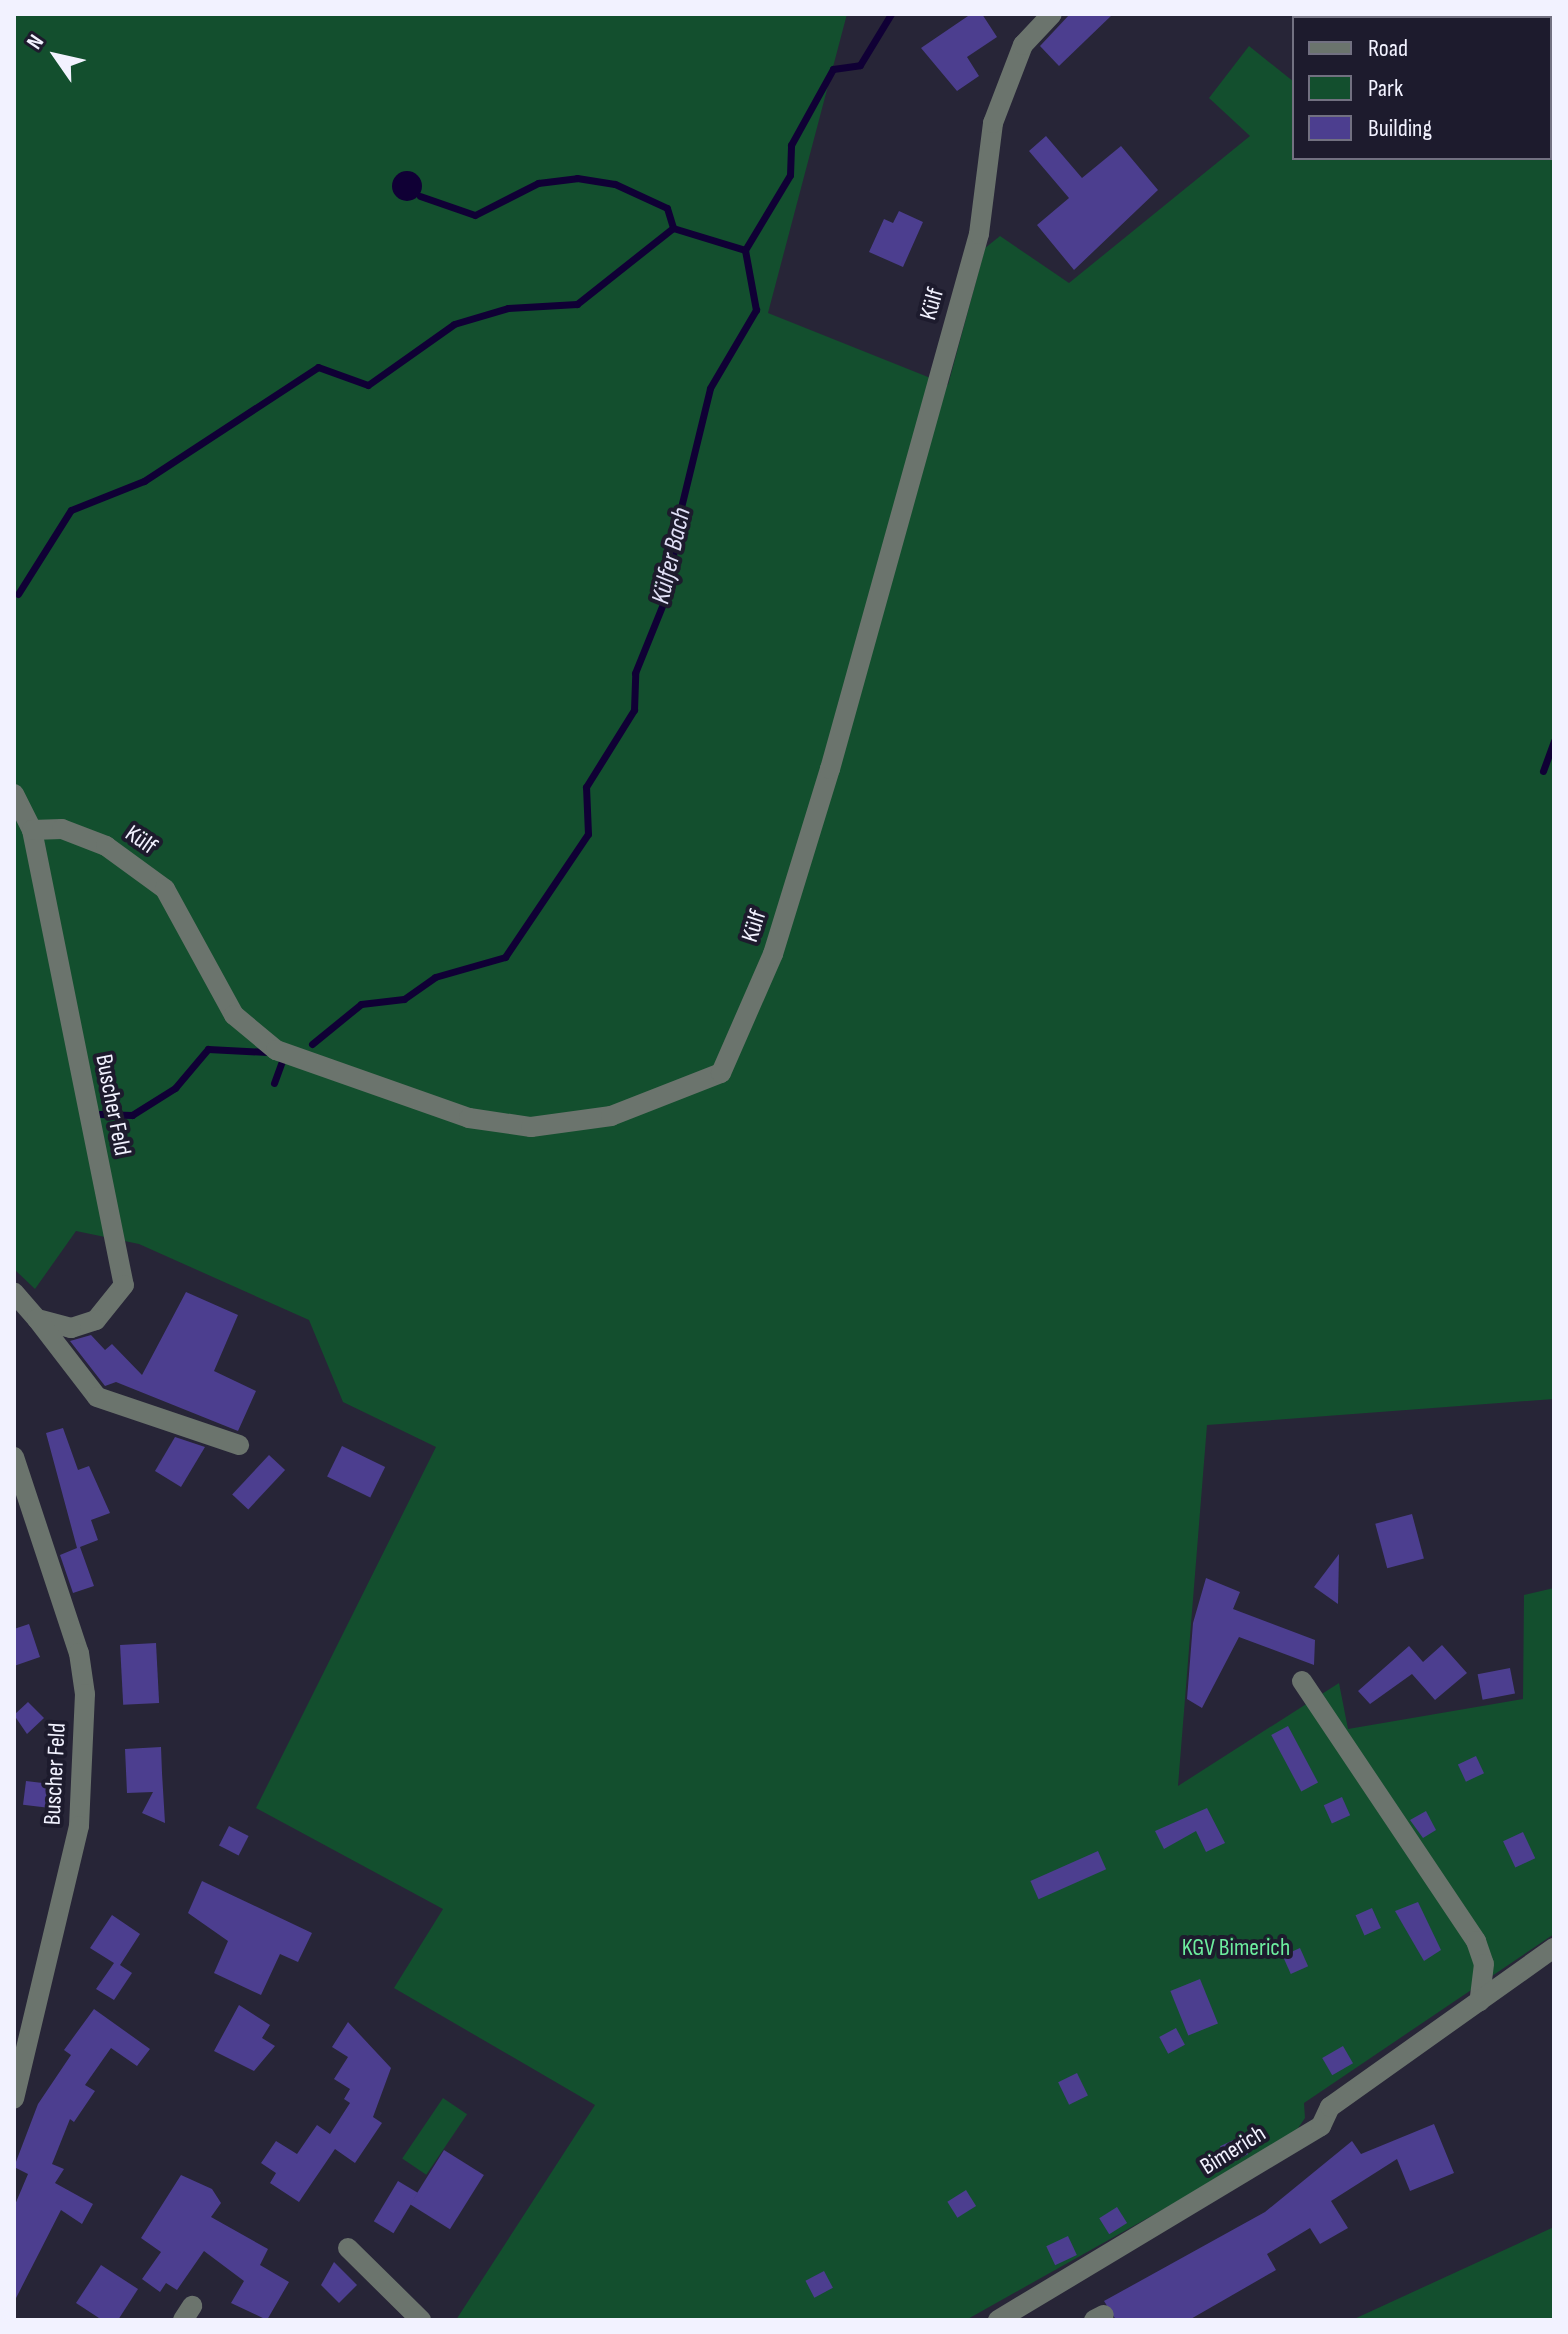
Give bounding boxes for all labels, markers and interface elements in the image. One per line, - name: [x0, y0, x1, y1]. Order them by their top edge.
- north arrow: [16, 16, 96, 96]
- legend: [1292, 16, 1552, 160]
- text: N: [21, 30, 50, 55]
- text: Road: [1368, 34, 1408, 63]
- text: Park: [1368, 74, 1403, 103]
- text: Building: [1368, 114, 1432, 143]
- street label: Külf: [914, 285, 950, 323]
- water label: Külfer Bach: [646, 505, 698, 607]
- street label: Külf: [120, 819, 162, 861]
- street label: Külf: [735, 906, 773, 946]
- street label: Buscher Feld: [89, 1052, 137, 1158]
- street label: Buscher Feld: [38, 1722, 72, 1826]
- park label: KGV Bimerich: [1182, 1934, 1290, 1962]
- street label: Bimerich: [1195, 2119, 1271, 2181]

